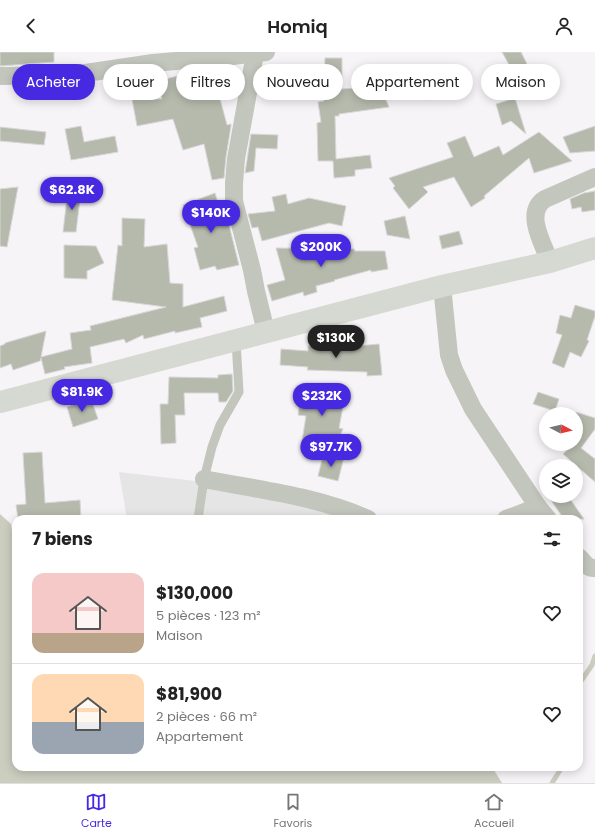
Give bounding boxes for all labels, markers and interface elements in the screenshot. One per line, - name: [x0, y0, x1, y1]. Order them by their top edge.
- text: Homiq: [267, 14, 328, 39]
- icon: back: [20, 15, 42, 37]
- icon: person: [553, 15, 575, 37]
- chip: Acheter: [12, 64, 95, 100]
- chip: Louer: [103, 64, 168, 100]
- chip: Filtres: [176, 64, 245, 100]
- chip: Nouveau: [253, 64, 343, 100]
- chip: Appartement: [351, 64, 473, 100]
- chip: Maison: [481, 64, 560, 100]
- pin: $62.8K: [39, 177, 105, 211]
- text: $62.8K: [49, 180, 95, 199]
- pin: $140K: [183, 200, 239, 234]
- text: $140K: [191, 203, 231, 222]
- pin: $200K: [293, 234, 349, 268]
- text: $200K: [300, 237, 342, 256]
- pin: $130K: [308, 325, 364, 359]
- text: $130K: [317, 328, 355, 347]
- pin: $81.9K: [49, 379, 115, 413]
- text: $81.9K: [61, 382, 103, 401]
- pin: $232K: [294, 383, 350, 417]
- text: $232K: [302, 386, 342, 405]
- north arrow: [539, 407, 583, 451]
- map controls: [539, 407, 583, 503]
- pin: $97.7K: [298, 434, 364, 468]
- text: $97.7K: [309, 437, 353, 456]
- button: layers: [539, 459, 583, 503]
- text: 7 biens: [32, 527, 93, 551]
- icon: filters: [541, 528, 563, 550]
- text: $130,000: [156, 581, 233, 605]
- icon: home: [64, 589, 112, 637]
- icon: heart: [541, 602, 563, 624]
- text: 5 pièces · 123 m²: [156, 606, 261, 625]
- text: Maison: [156, 626, 203, 645]
- text: $81,900: [156, 682, 222, 706]
- icon: home: [64, 690, 112, 738]
- icon: heart: [541, 703, 563, 725]
- text: 2 pièces · 66 m²: [156, 707, 257, 726]
- text: Appartement: [156, 727, 243, 746]
- tab: Carte: [81, 791, 112, 832]
- tab: Favoris: [274, 791, 312, 832]
- tab: Accueil: [474, 791, 514, 832]

